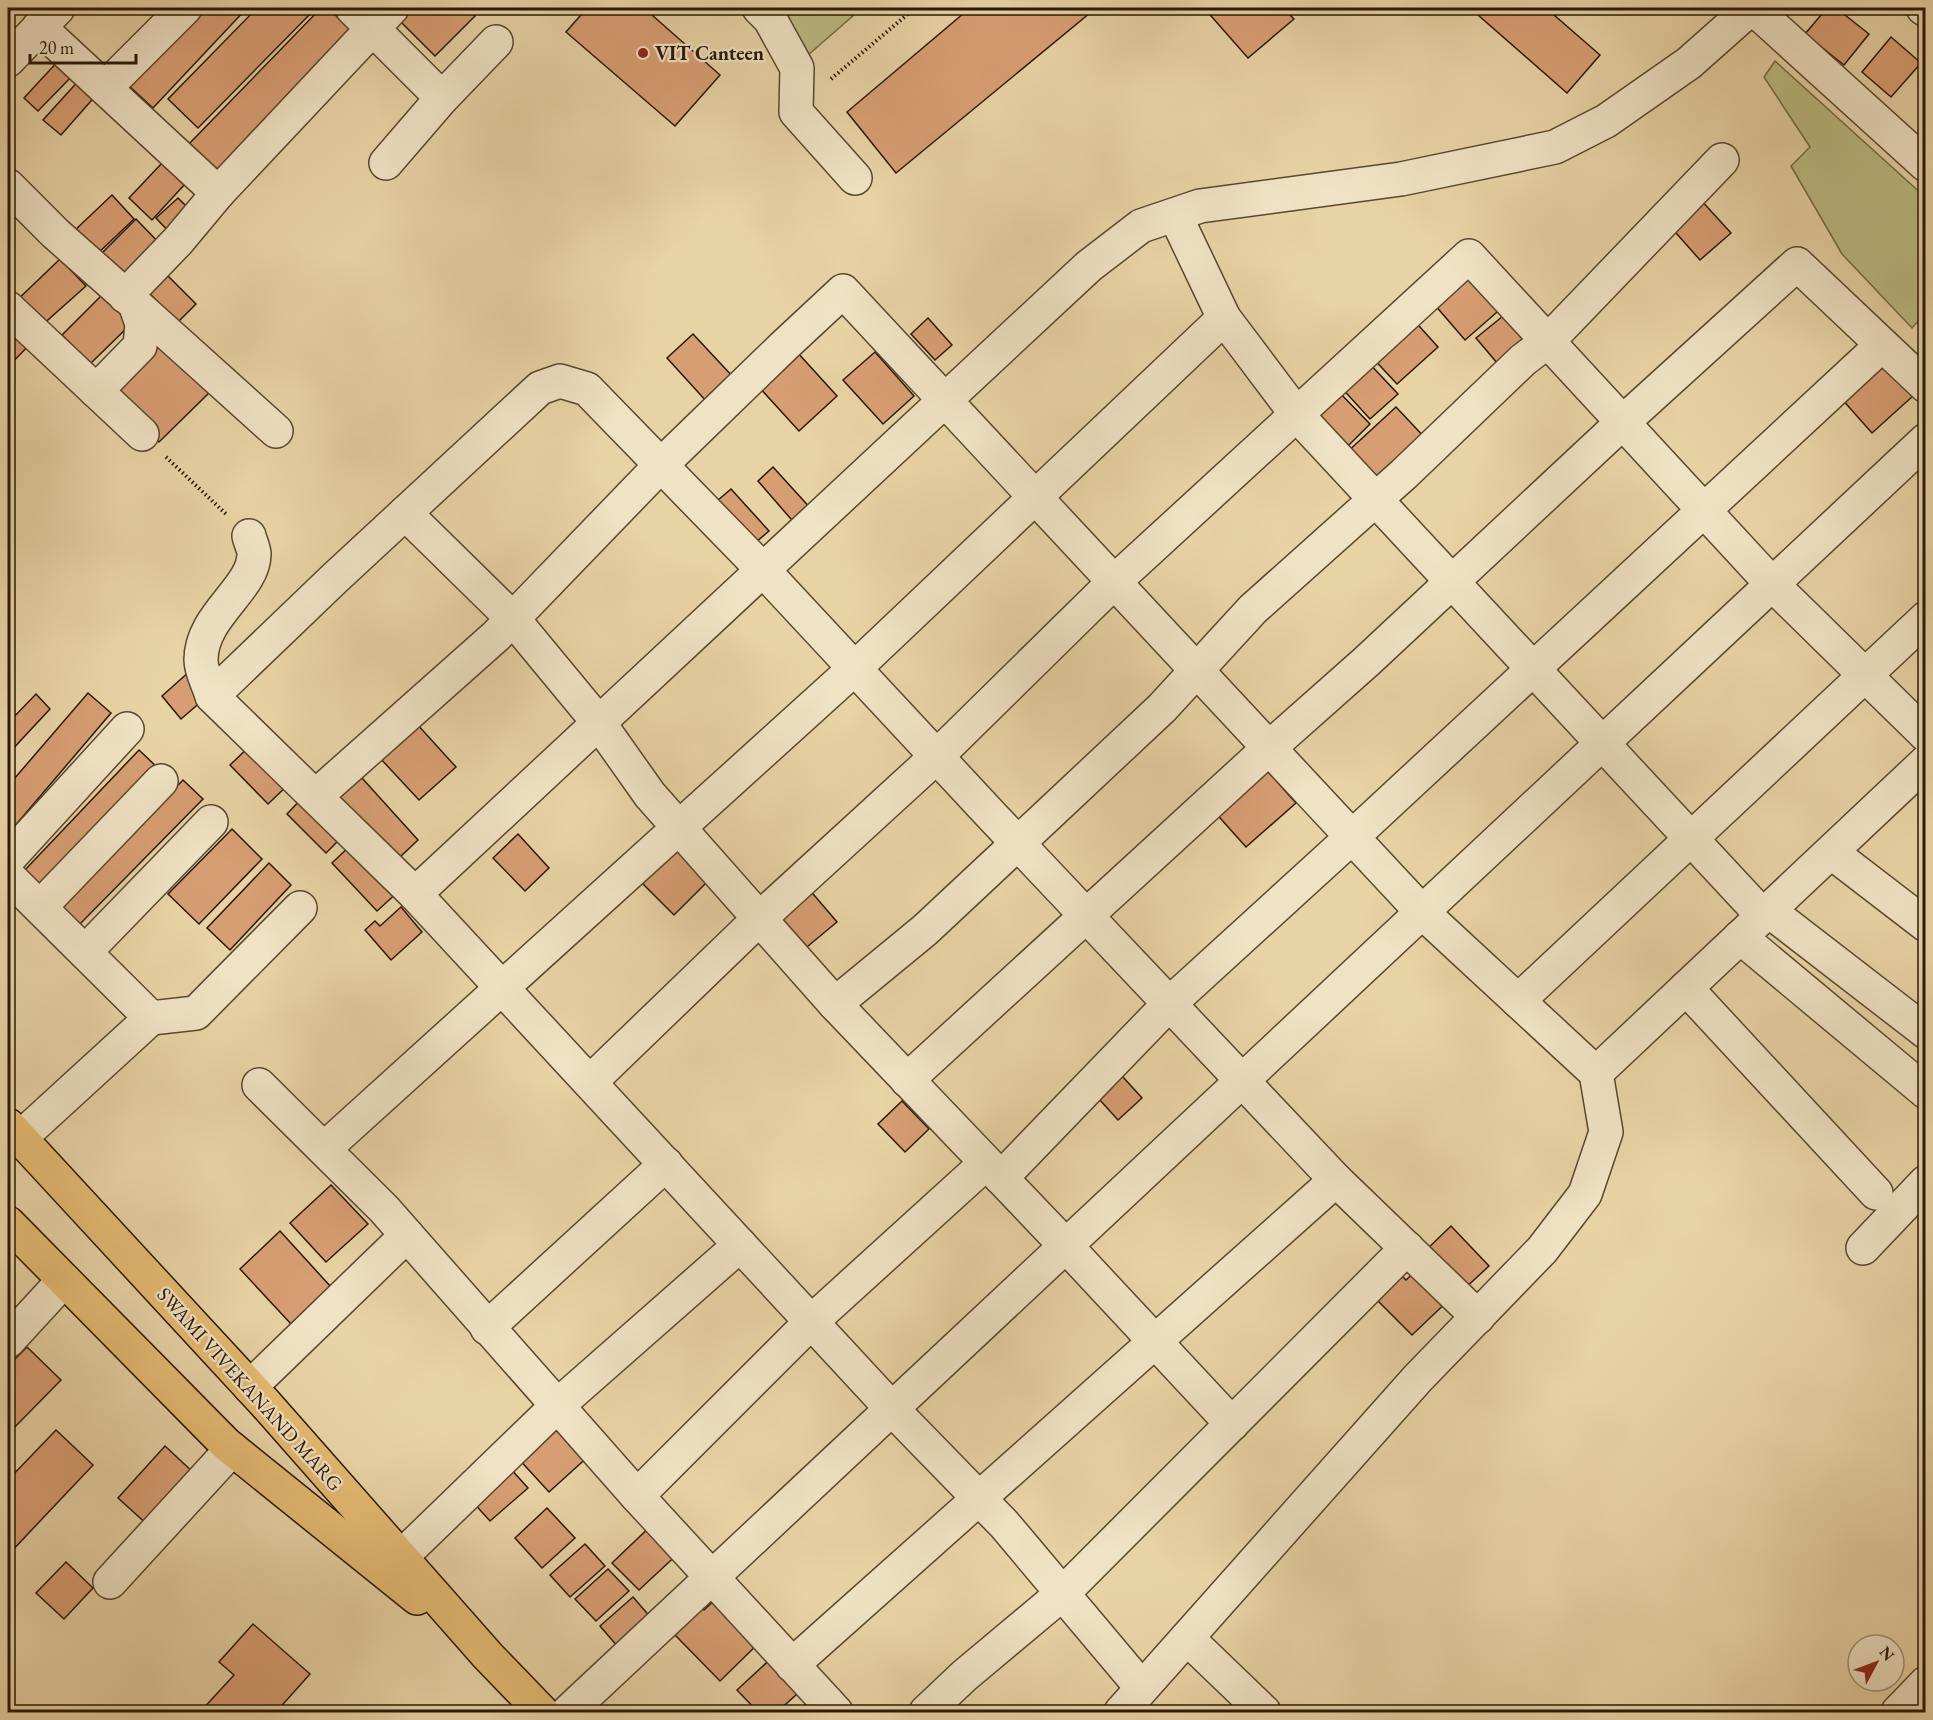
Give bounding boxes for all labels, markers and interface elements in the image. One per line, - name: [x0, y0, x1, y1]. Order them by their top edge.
- scale bar: [30, 27, 136, 65]
- text: 20 m: [39, 36, 74, 59]
- place label: VIT Canteen: [655, 40, 764, 66]
- marker: VIT Canteen: [636, 46, 650, 60]
- street label: SWAMI VIVEKANAND MARG: [152, 1282, 348, 1496]
- north arrow: [1846, 1633, 1906, 1693]
- text: N: [1875, 1642, 1899, 1665]

